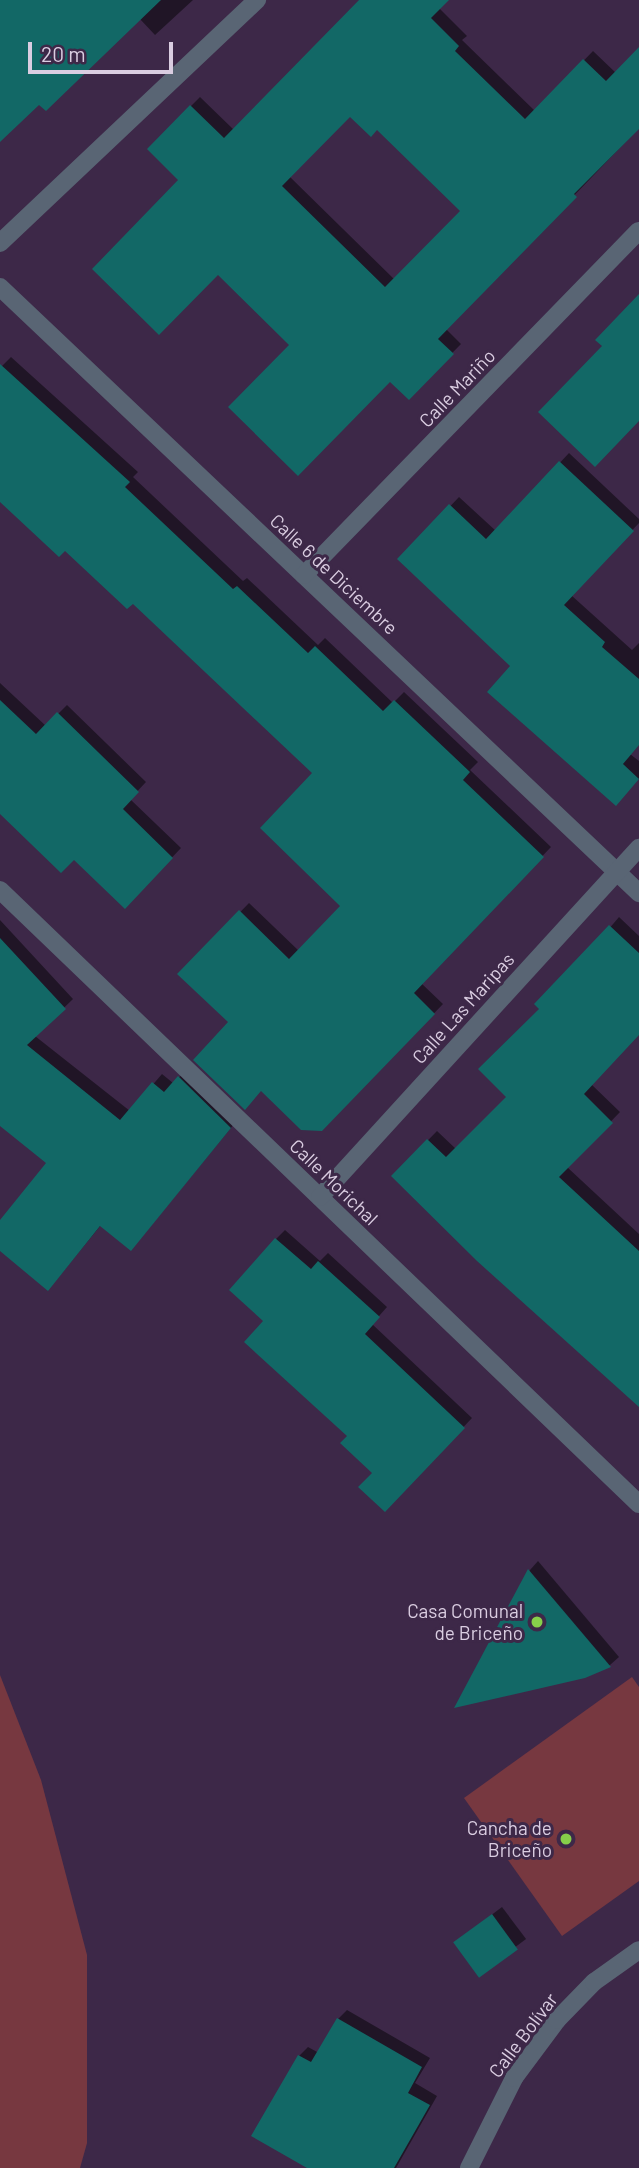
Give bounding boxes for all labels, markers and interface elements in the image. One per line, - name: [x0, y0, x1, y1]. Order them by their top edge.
- scale bar: [32, 28, 177, 72]
- text: 20 m: [41, 41, 86, 66]
- street label: Calle Mariño: [414, 344, 500, 432]
- street label: Calle 6 de Diciembre: [265, 509, 403, 639]
- street label: Calle Las Maripas: [407, 948, 519, 1068]
- street label: Calle Morichal: [285, 1134, 383, 1230]
- place label: Casa Comunal de Briceño: [407, 1600, 523, 1644]
- marker: Casa Comunal de Briceño: [529, 1614, 545, 1630]
- place label: Cancha de Briceño: [467, 1817, 552, 1861]
- marker: Cancha de Briceño: [558, 1831, 574, 1847]
- street label: Calle Bolívar: [484, 1988, 562, 2082]

